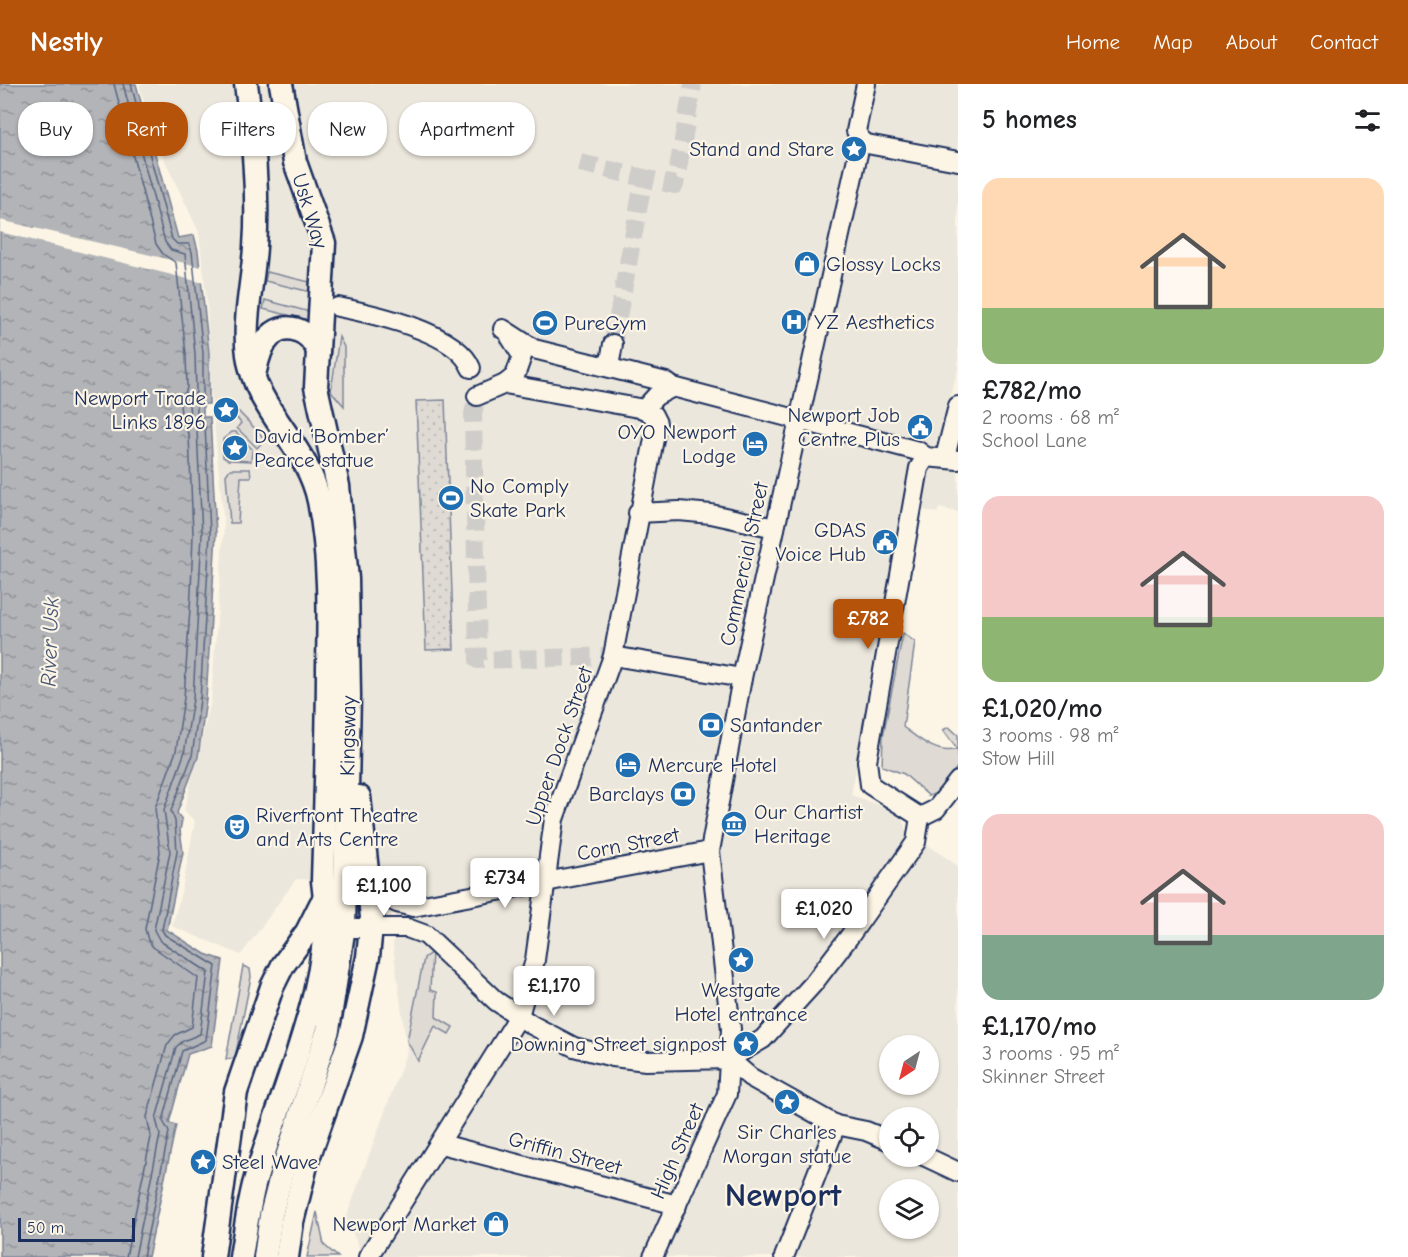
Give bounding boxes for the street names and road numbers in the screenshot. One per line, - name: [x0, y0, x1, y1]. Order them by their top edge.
- street label: Usk Way: [287, 170, 333, 252]
- street label: Commercial Street: [715, 479, 773, 648]
- street label: Upper Dock Street: [520, 662, 598, 829]
- street label: Kingsway: [335, 695, 361, 776]
- street label: Corn Street: [575, 822, 682, 866]
- street label: High Street: [645, 1099, 709, 1202]
- street label: Griffin Street: [506, 1126, 625, 1180]

